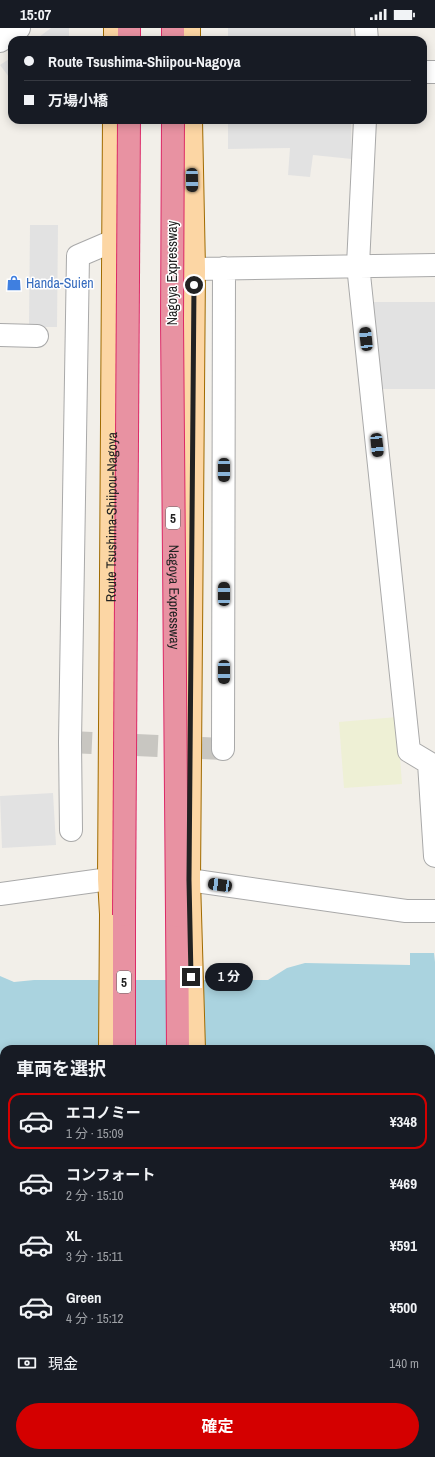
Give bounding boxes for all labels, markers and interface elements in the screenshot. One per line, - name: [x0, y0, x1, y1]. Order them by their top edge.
- text: 15:07: [20, 4, 51, 25]
- text: Route Tsushima-Shiipou-Nagoya: [48, 51, 241, 72]
- text: 万場小橋: [48, 90, 108, 111]
- car: [186, 168, 198, 192]
- street label: Nagoya Expressway: [163, 220, 181, 325]
- shop icon: Handa-Suien: [5, 274, 23, 292]
- place label: Handa-Suien: [26, 274, 94, 292]
- route start: [185, 276, 203, 294]
- car: [359, 326, 373, 352]
- street label: Route Tsushima-Shiipou-Nagoya: [102, 431, 121, 602]
- car: [370, 432, 384, 458]
- car: [218, 458, 230, 482]
- road number: 5: [166, 507, 180, 529]
- street label: Nagoya Expressway: [165, 545, 184, 650]
- car: [218, 582, 230, 606]
- car: [218, 660, 230, 684]
- car: [207, 877, 233, 893]
- callout: 1 分: [205, 963, 253, 991]
- route end: [182, 968, 200, 986]
- text: 1 分: [218, 968, 240, 985]
- road number: 5: [117, 971, 131, 993]
- text: 車両を選択: [16, 1056, 106, 1081]
- text: エコノミー: [66, 1102, 141, 1123]
- icon: car: [18, 1103, 54, 1139]
- text: ¥348: [390, 1111, 417, 1132]
- text: 1 分 · 15:09: [66, 1125, 123, 1142]
- text: コンフォート: [66, 1164, 156, 1185]
- icon: car: [18, 1165, 54, 1201]
- text: ¥469: [390, 1173, 417, 1194]
- text: 2 分 · 15:10: [66, 1187, 123, 1204]
- text: XL: [66, 1225, 82, 1246]
- icon: car: [18, 1227, 54, 1263]
- text: ¥591: [390, 1235, 417, 1256]
- text: 3 分 · 15:11: [66, 1248, 123, 1265]
- text: Green: [66, 1287, 102, 1308]
- icon: car: [18, 1289, 54, 1325]
- text: ¥500: [390, 1297, 417, 1318]
- text: 4 分 · 15:12: [66, 1310, 123, 1327]
- icon: cash: [16, 1352, 38, 1374]
- text: 現金: [48, 1353, 78, 1374]
- text: 140 m: [389, 1355, 419, 1372]
- button: 確定: [16, 1403, 419, 1449]

